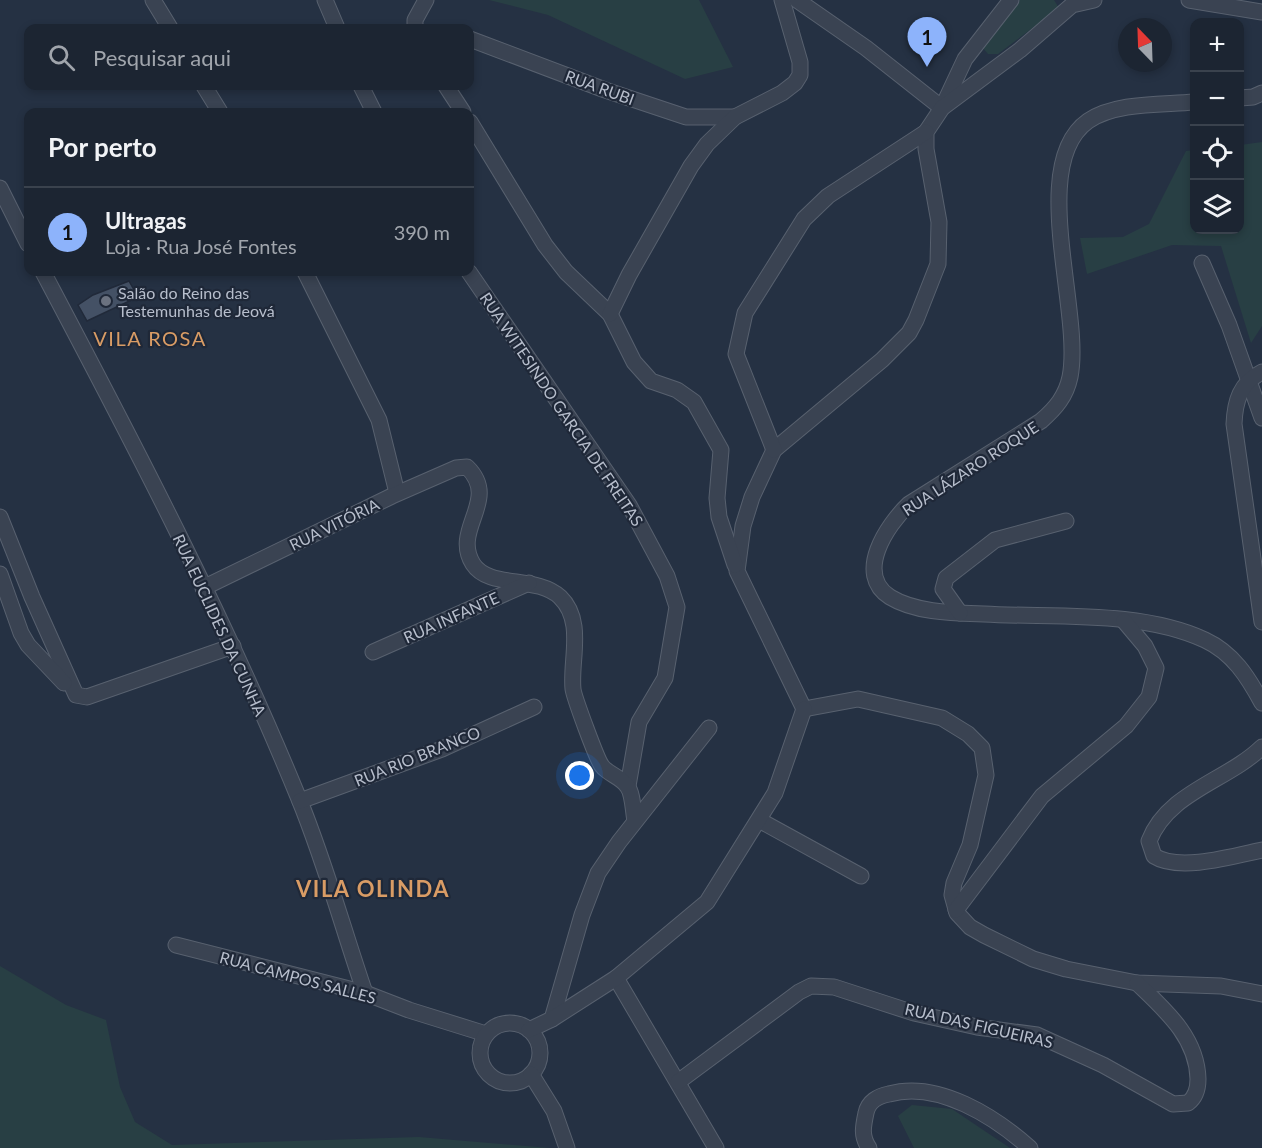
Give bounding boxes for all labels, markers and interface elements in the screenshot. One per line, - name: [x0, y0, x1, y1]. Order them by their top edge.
- pin: 1: [908, 17, 946, 67]
- north arrow: [1118, 18, 1172, 72]
- map controls: [1190, 18, 1244, 234]
- button: +: [1190, 18, 1244, 72]
- search box: [24, 24, 474, 90]
- icon: search: [45, 41, 78, 74]
- text: Pesquisar aqui: [93, 44, 231, 71]
- street label: RUA RUBI: [563, 66, 637, 108]
- button: −: [1190, 72, 1244, 126]
- button: locate: [1190, 126, 1244, 180]
- text: Por perto: [48, 131, 157, 163]
- button: layers: [1190, 180, 1244, 234]
- text: Ultragas: [105, 207, 186, 234]
- text: 1: [62, 220, 73, 244]
- text: 390 m: [394, 220, 450, 244]
- text: Loja · Rua José Fontes: [105, 234, 297, 258]
- place label: Salão do Reino das Testemunhas de Jeová: [118, 283, 275, 320]
- street label: RUA WITESINDO GARCIA DE FREITAS: [476, 289, 648, 529]
- marker: Salão do Reino das Testemunhas de Jeová: [99, 294, 113, 308]
- district label: VILA ROSA: [93, 326, 207, 350]
- street label: RUA LÁZARO ROQUE: [898, 417, 1042, 519]
- street label: RUA VITÓRIA: [286, 494, 382, 554]
- street label: RUA EUCLIDES DA CUNHA: [169, 531, 271, 719]
- street label: RUA INFANTE: [400, 587, 502, 647]
- street label: RUA RIO BRANCO: [351, 722, 483, 790]
- your location: [565, 761, 594, 790]
- district label: VILA OLINDA: [295, 875, 450, 902]
- street label: RUA CAMPOS SALLES: [218, 947, 378, 1007]
- street label: RUA DAS FIGUEIRAS: [903, 999, 1055, 1051]

